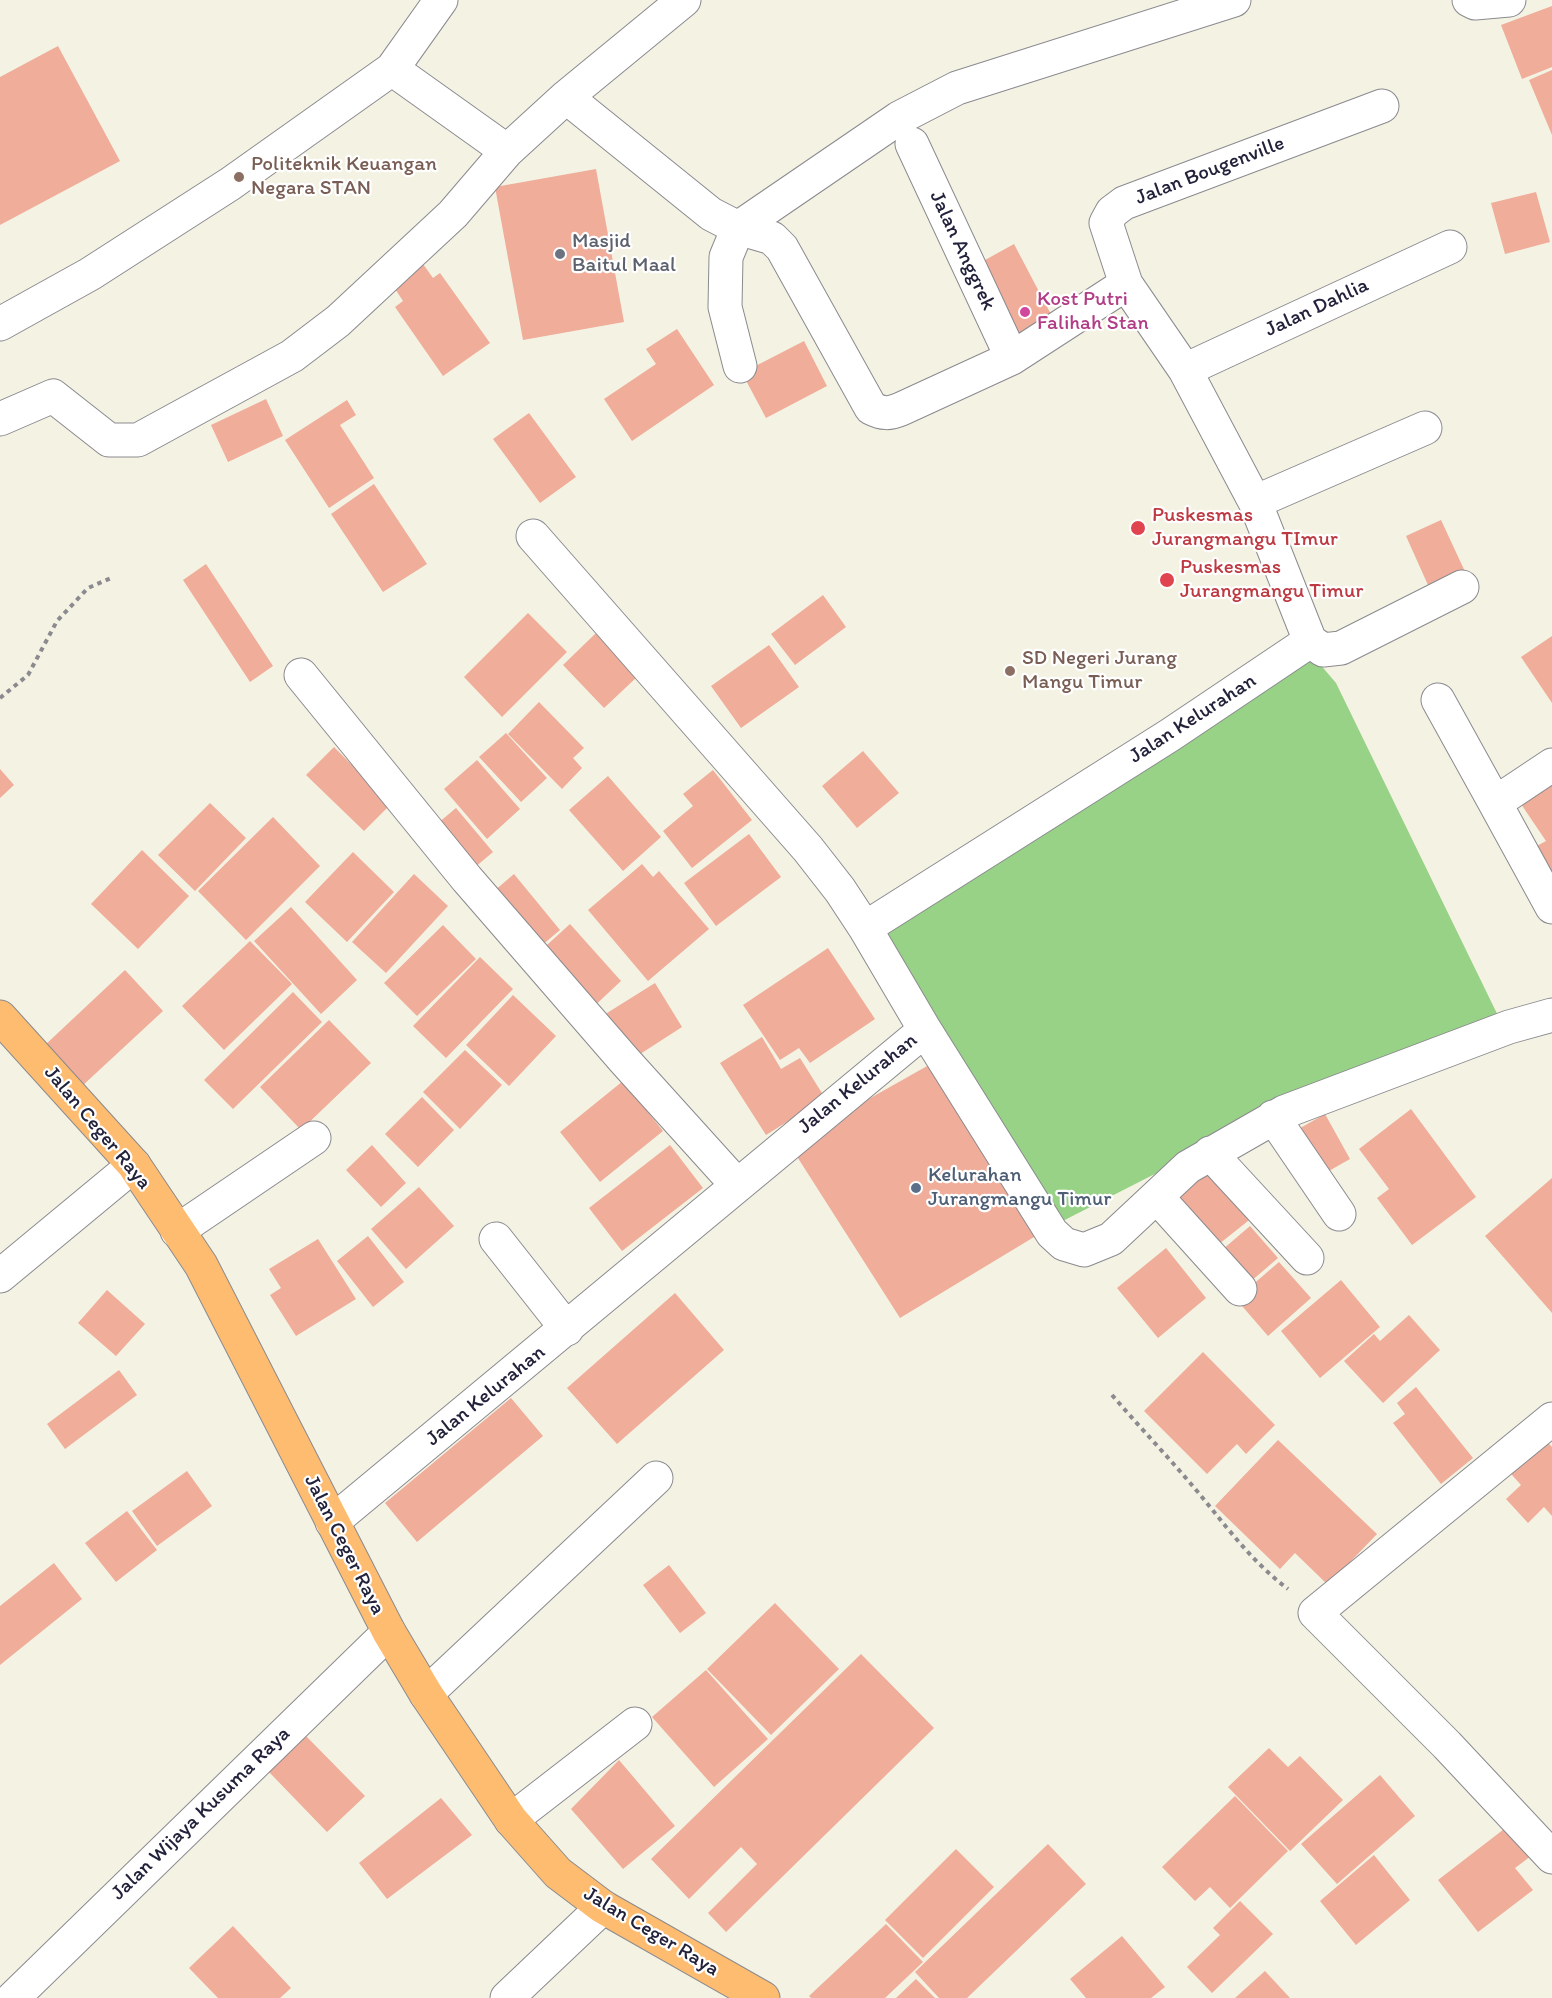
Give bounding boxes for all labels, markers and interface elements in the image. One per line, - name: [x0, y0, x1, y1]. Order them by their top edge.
- street label: Jalan Bougenville: [1132, 131, 1288, 211]
- place label: Politeknik Keuangan Negara STAN: [251, 152, 437, 202]
- marker: Politeknik Keuangan Negara STAN: [232, 170, 246, 184]
- street label: Jalan Anggrek: [923, 187, 1001, 315]
- place label: Masjid Baitul Maal: [572, 229, 676, 279]
- marker: Masjid Baitul Maal: [553, 247, 567, 261]
- street label: Jalan Dahlia: [1261, 273, 1373, 343]
- place label: Kost Putri Falihah Stan: [1037, 287, 1149, 337]
- marker: Kost Putri Falihah Stan: [1018, 305, 1032, 319]
- place label: Puskesmas Jurangmangu TImur: [1152, 503, 1338, 553]
- marker: Puskesmas Jurangmangu TImur: [1129, 519, 1147, 537]
- place label: Puskesmas Jurangmangu Timur: [1180, 555, 1363, 605]
- marker: Puskesmas Jurangmangu Timur: [1158, 571, 1176, 589]
- place label: SD Negeri Jurang Mangu Timur: [1022, 646, 1177, 696]
- marker: SD Negeri Jurang Mangu Timur: [1003, 664, 1017, 678]
- street label: Jalan Kelurahan: [1125, 669, 1261, 769]
- street label: Jalan Kelurahan: [793, 1028, 923, 1140]
- street label: Jalan Ceger Raya: [38, 1061, 156, 1195]
- place label: Kelurahan Jurangmangu Timur: [928, 1163, 1111, 1213]
- marker: Kelurahan Jurangmangu Timur: [909, 1181, 923, 1195]
- street label: Jalan Kelurahan: [421, 1340, 551, 1452]
- street label: Jalan Ceger Raya: [298, 1471, 390, 1619]
- street label: Jalan Wijaya Kusuma Raya: [106, 1722, 296, 1906]
- street label: Jalan Ceger Raya: [579, 1882, 723, 1982]

